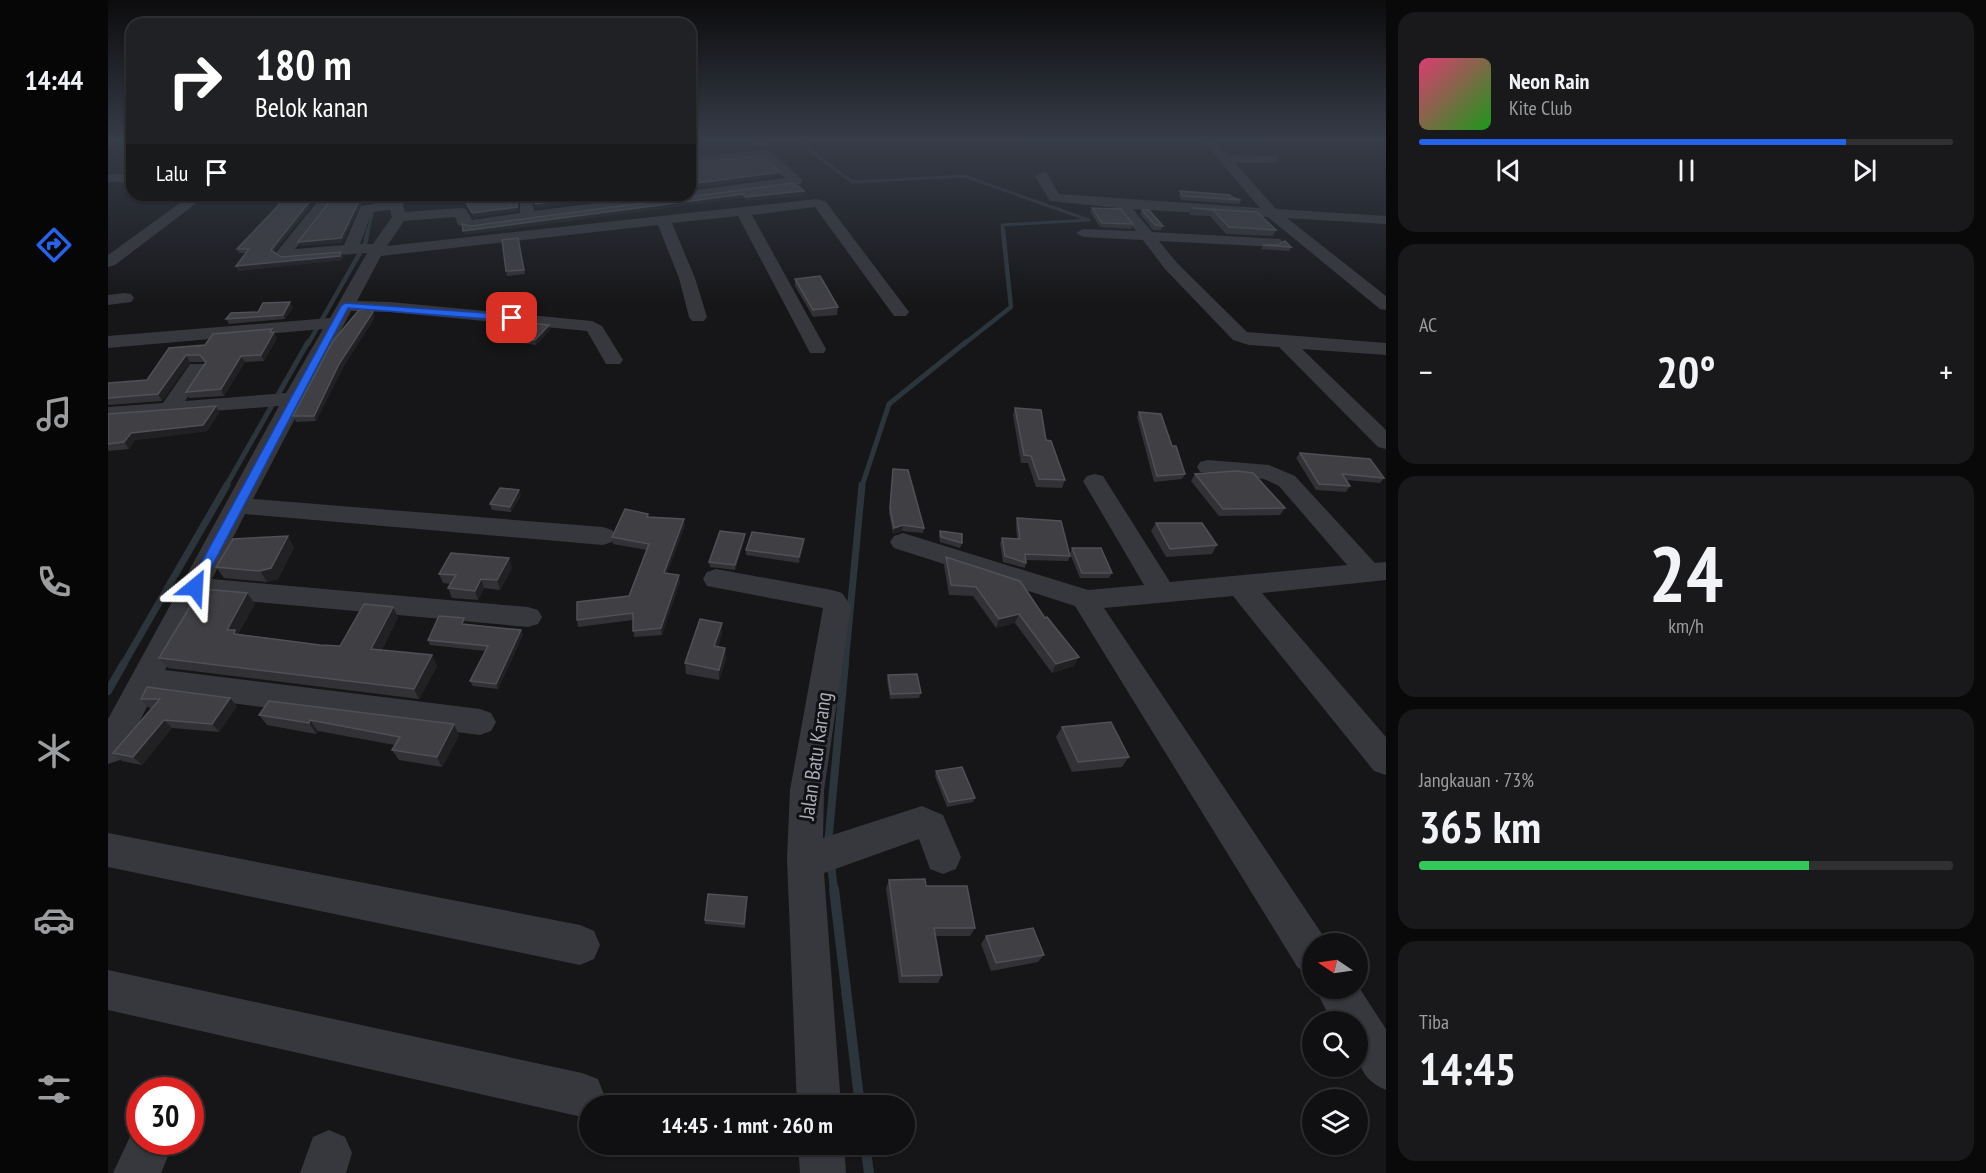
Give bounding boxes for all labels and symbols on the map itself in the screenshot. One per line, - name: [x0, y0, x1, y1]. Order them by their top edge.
- pin: [486, 292, 537, 343]
- position arrow: [163, 555, 227, 619]
- street label: Jalan Batu Karang: [793, 690, 837, 823]
- north arrow: [1302, 933, 1368, 999]
- speed limit sign: 30: [126, 1077, 204, 1155]

